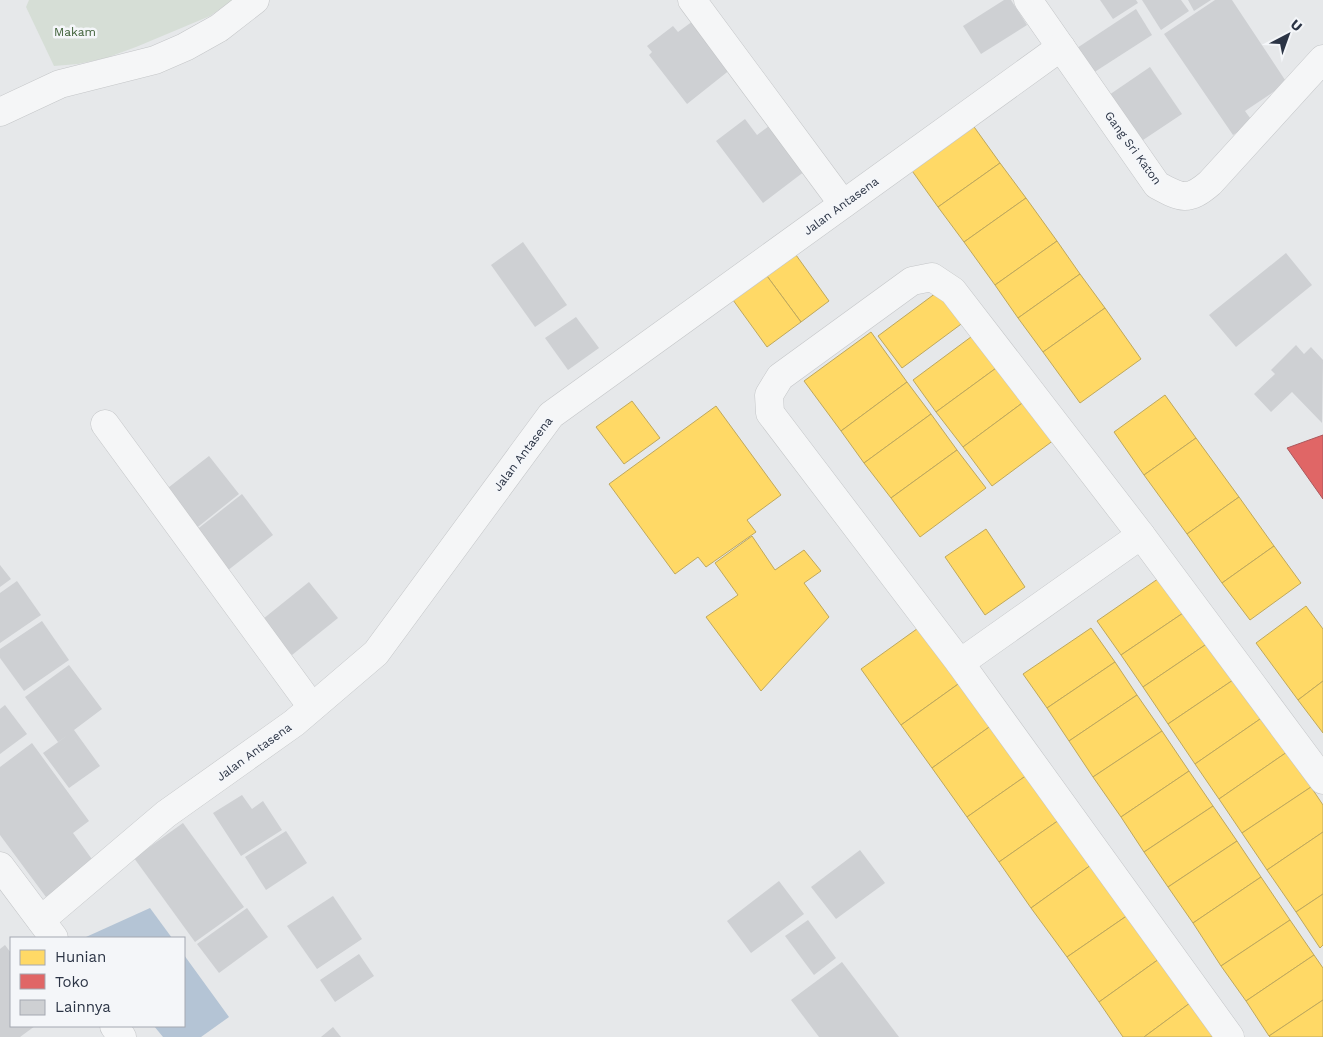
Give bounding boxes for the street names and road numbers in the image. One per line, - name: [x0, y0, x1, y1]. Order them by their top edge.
- street label: Gang Sri Katon: [1102, 109, 1164, 187]
- street label: Jalan Antasena: [801, 174, 881, 238]
- street label: Jalan Antasena: [490, 414, 556, 494]
- street label: Jalan Antasena: [214, 720, 294, 784]

